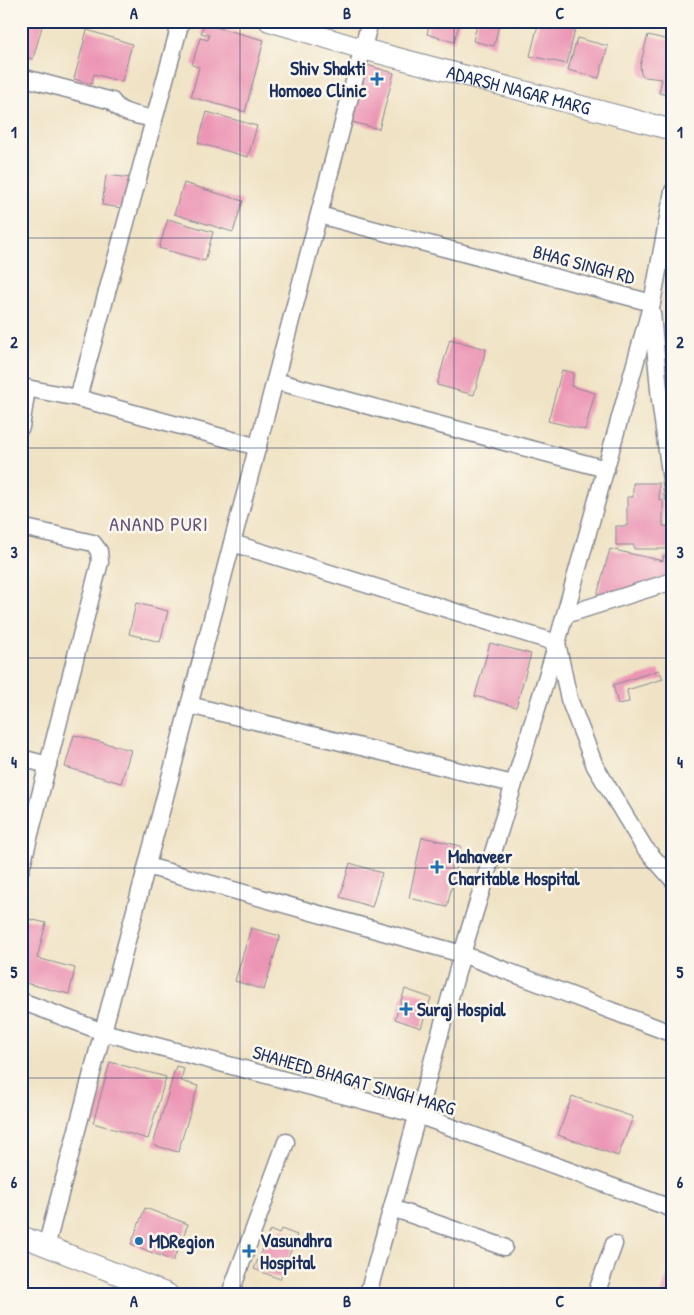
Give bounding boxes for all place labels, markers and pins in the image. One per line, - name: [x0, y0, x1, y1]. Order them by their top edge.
- place label: Shiv Shakti Homoeo Clinic: [269, 55, 367, 103]
- marker: Shiv Shakti Homoeo Clinic: [370, 72, 384, 86]
- place label: Mahaveer Charitable Hospital: [448, 843, 580, 892]
- marker: Mahaveer Charitable Hospital: [430, 860, 444, 874]
- place label: Suraj Hospial: [417, 996, 507, 1023]
- marker: Suraj Hospial: [399, 1002, 413, 1016]
- place label: Vasundhra Hospital: [260, 1227, 332, 1276]
- place label: MDRegion: [149, 1228, 215, 1255]
- marker: MDRegion: [133, 1235, 145, 1247]
- marker: Vasundhra Hospital: [242, 1244, 256, 1258]

